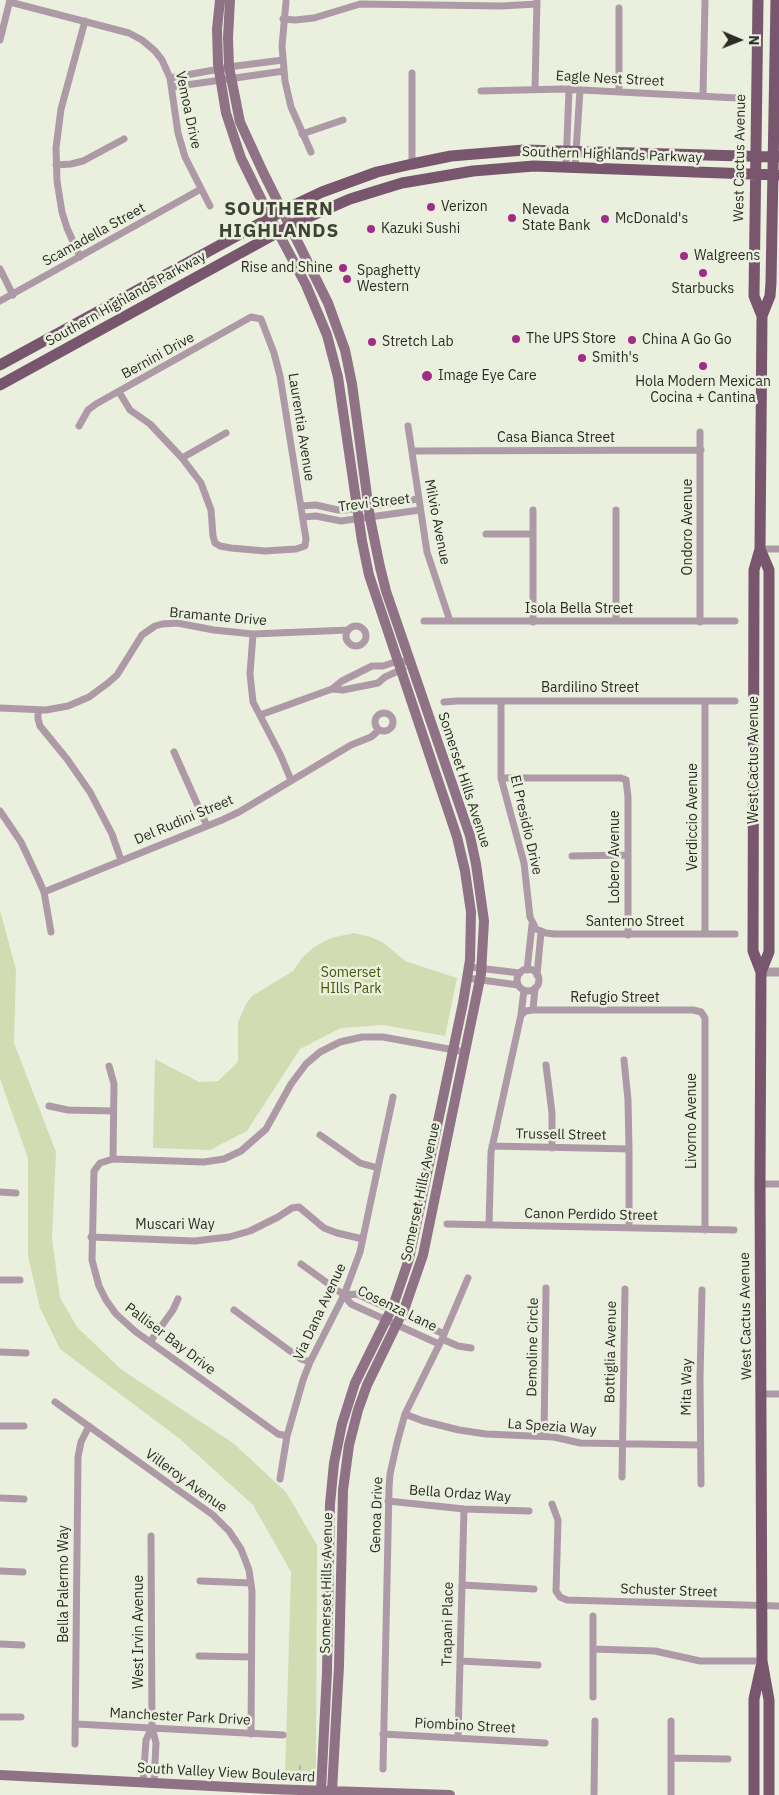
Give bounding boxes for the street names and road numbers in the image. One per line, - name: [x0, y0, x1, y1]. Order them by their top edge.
- street label: Eagle Nest Street: [555, 68, 665, 90]
- street label: Vemoa Drive: [172, 70, 204, 150]
- street label: West Cactus Avenue: [730, 94, 750, 222]
- street label: Southern Highlands Parkway: [522, 143, 702, 167]
- street label: Scamadella Street: [40, 200, 148, 270]
- street label: Southern Highlands Parkway: [43, 248, 209, 350]
- street label: Bernini Drive: [119, 329, 197, 383]
- street label: Laurentia Avenue: [284, 372, 318, 482]
- street label: Casa Bianca Street: [497, 430, 615, 446]
- street label: Milvio Avenue: [420, 478, 454, 566]
- street label: Ondoro Avenue: [680, 479, 696, 575]
- street label: Trevi Street: [337, 490, 411, 516]
- street label: Isola Bella Street: [525, 601, 633, 617]
- street label: Bramante Drive: [169, 604, 267, 630]
- street label: Bardilino Street: [541, 680, 639, 696]
- street label: West Cactus Avenue: [746, 696, 762, 824]
- street label: Somerset Hills Avenue: [434, 710, 494, 850]
- street label: Verdiccio Avenue: [685, 763, 701, 871]
- street label: El Presidio Drive: [506, 773, 546, 877]
- street label: Del Rudini Street: [132, 792, 236, 848]
- street label: Lobero Avenue: [607, 810, 623, 904]
- street label: Santerno Street: [586, 914, 684, 930]
- street label: Refugio Street: [570, 990, 660, 1006]
- street label: Livorno Avenue: [684, 1073, 700, 1169]
- street label: Somerset Hills Avenue: [398, 1121, 444, 1263]
- street label: Trussell Street: [515, 1126, 607, 1144]
- street label: Canon Perdido Street: [524, 1205, 658, 1225]
- street label: Muscari Way: [135, 1217, 215, 1233]
- street label: West Cactus Avenue: [736, 1252, 756, 1380]
- street label: Via Dana Avenue: [290, 1261, 350, 1363]
- street label: Cosenza Lane: [354, 1283, 440, 1335]
- street label: Demoline Circle: [524, 1297, 542, 1397]
- street label: Palliser Bay Drive: [121, 1299, 219, 1379]
- street label: Bottiglia Avenue: [602, 1301, 620, 1403]
- street label: Mita Way: [678, 1358, 696, 1416]
- street label: La Spezia Way: [507, 1416, 597, 1438]
- street label: Villeroy Avenue: [142, 1446, 230, 1516]
- street label: Genoa Drive: [367, 1476, 387, 1554]
- street label: Bella Ordaz Way: [408, 1482, 512, 1506]
- street label: Somerset Hills Avenue: [317, 1512, 337, 1654]
- street label: Bella Palermo Way: [56, 1525, 72, 1643]
- street label: West Irvin Avenue: [131, 1575, 147, 1689]
- street label: Schuster Street: [620, 1581, 718, 1601]
- street label: Trapani Place: [439, 1582, 457, 1666]
- street label: Manchester Park Drive: [109, 1705, 251, 1729]
- street label: Piombino Street: [414, 1715, 516, 1737]
- street label: South Valley View Boulevard: [136, 1760, 316, 1786]

